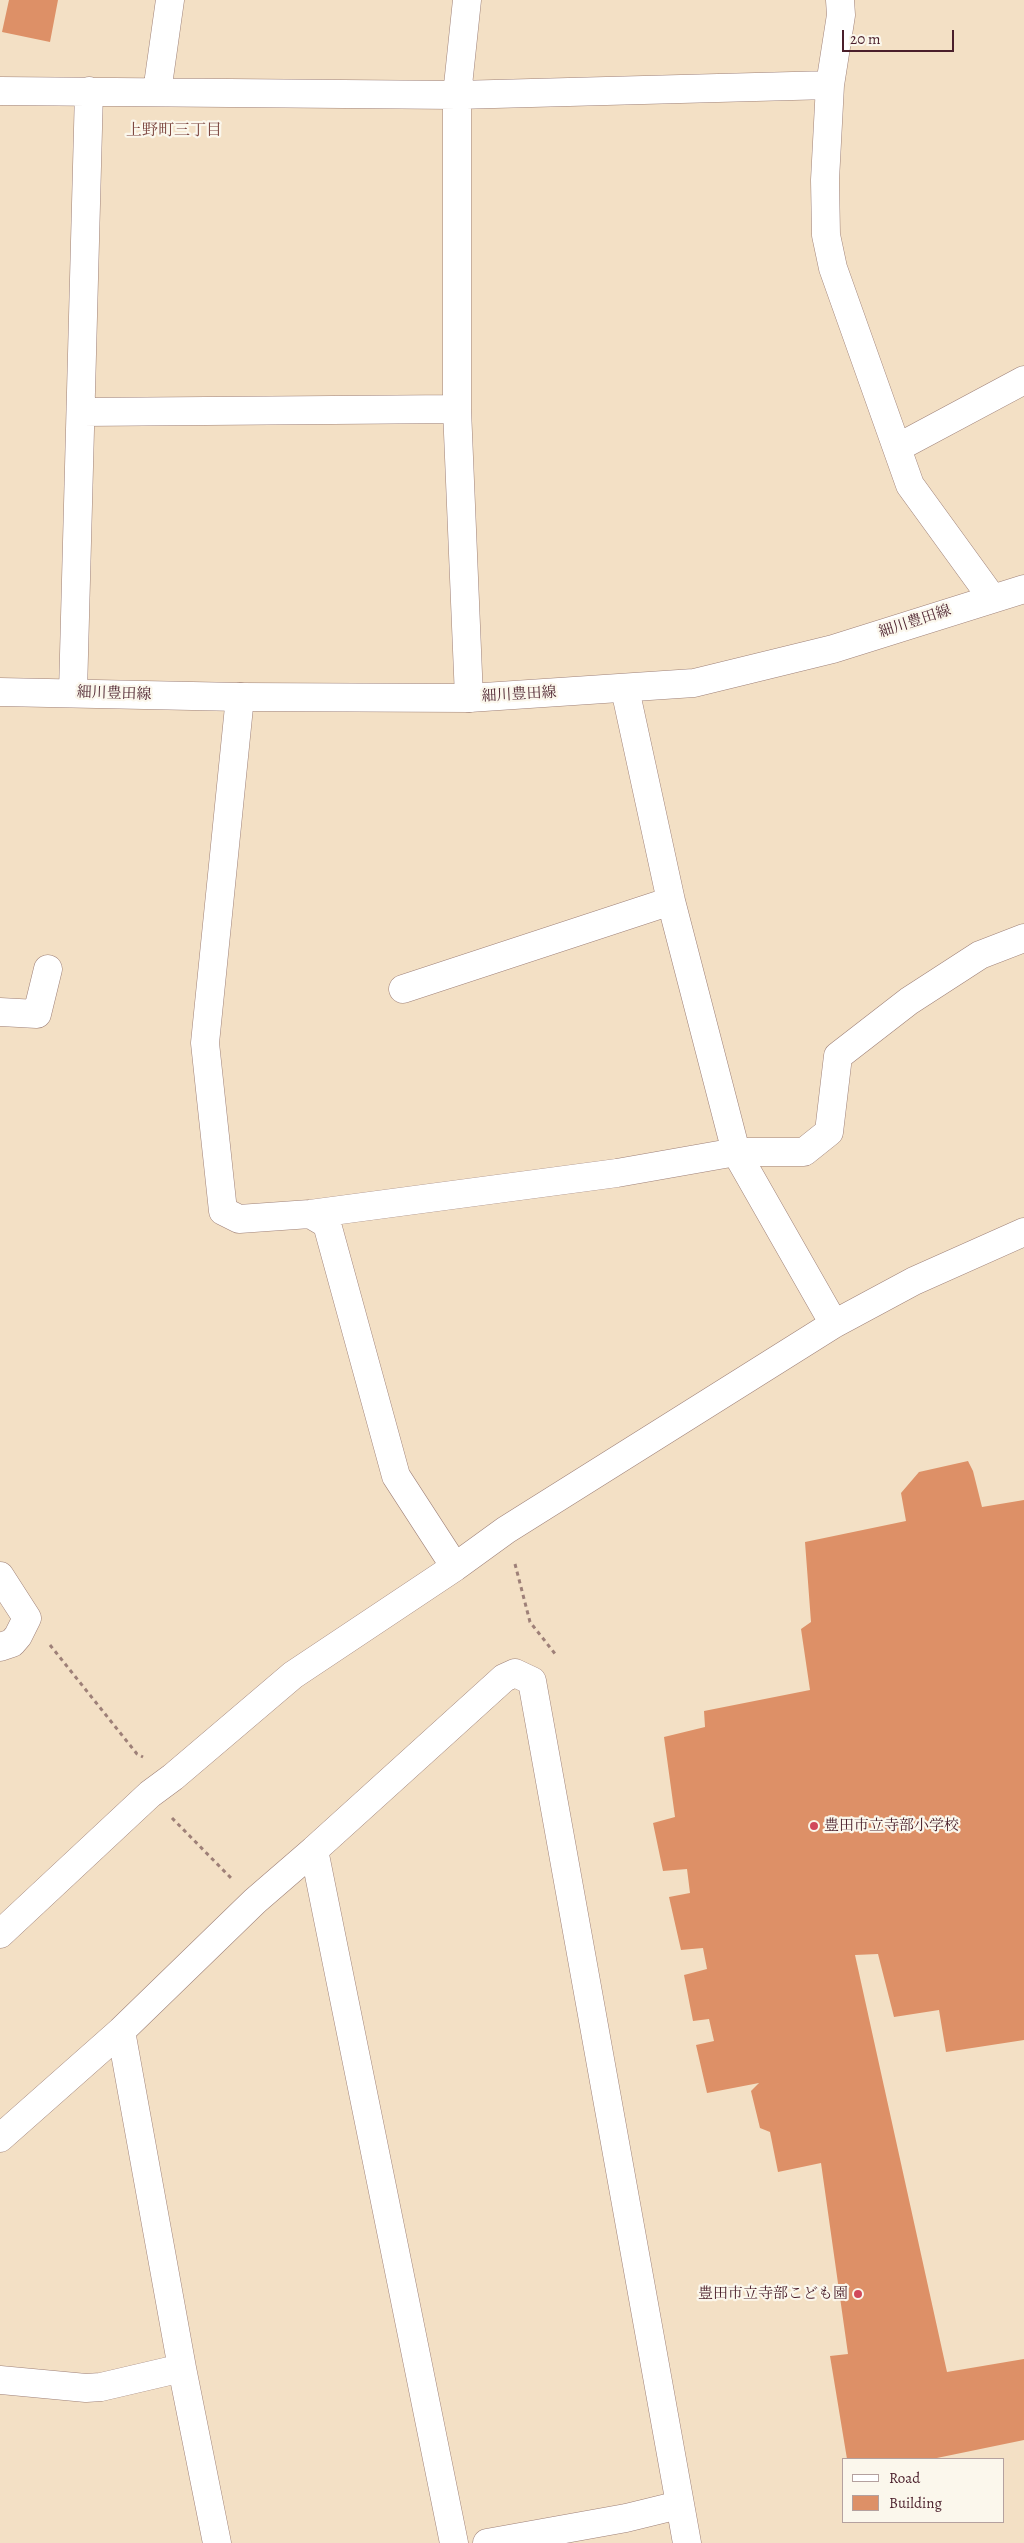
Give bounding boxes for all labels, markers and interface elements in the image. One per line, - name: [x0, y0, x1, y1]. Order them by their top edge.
- scale bar: [844, 20, 956, 52]
- text: 20 m: [850, 29, 881, 49]
- district label: 上野町三丁目: [126, 121, 222, 141]
- street label: 細川豊田線: [877, 602, 953, 642]
- street label: 細川豊田線: [76, 684, 152, 704]
- street label: 細川豊田線: [481, 684, 557, 706]
- place label: 豊田市立寺部小学校: [824, 1817, 959, 1835]
- marker: 豊田市立寺部小学校: [808, 1820, 820, 1832]
- place label: 豊田市立寺部こども園: [698, 2285, 848, 2303]
- marker: 豊田市立寺部こども園: [852, 2288, 864, 2300]
- legend: [842, 2458, 1004, 2523]
- text: Road: [889, 2468, 920, 2488]
- text: Building: [889, 2493, 942, 2513]

